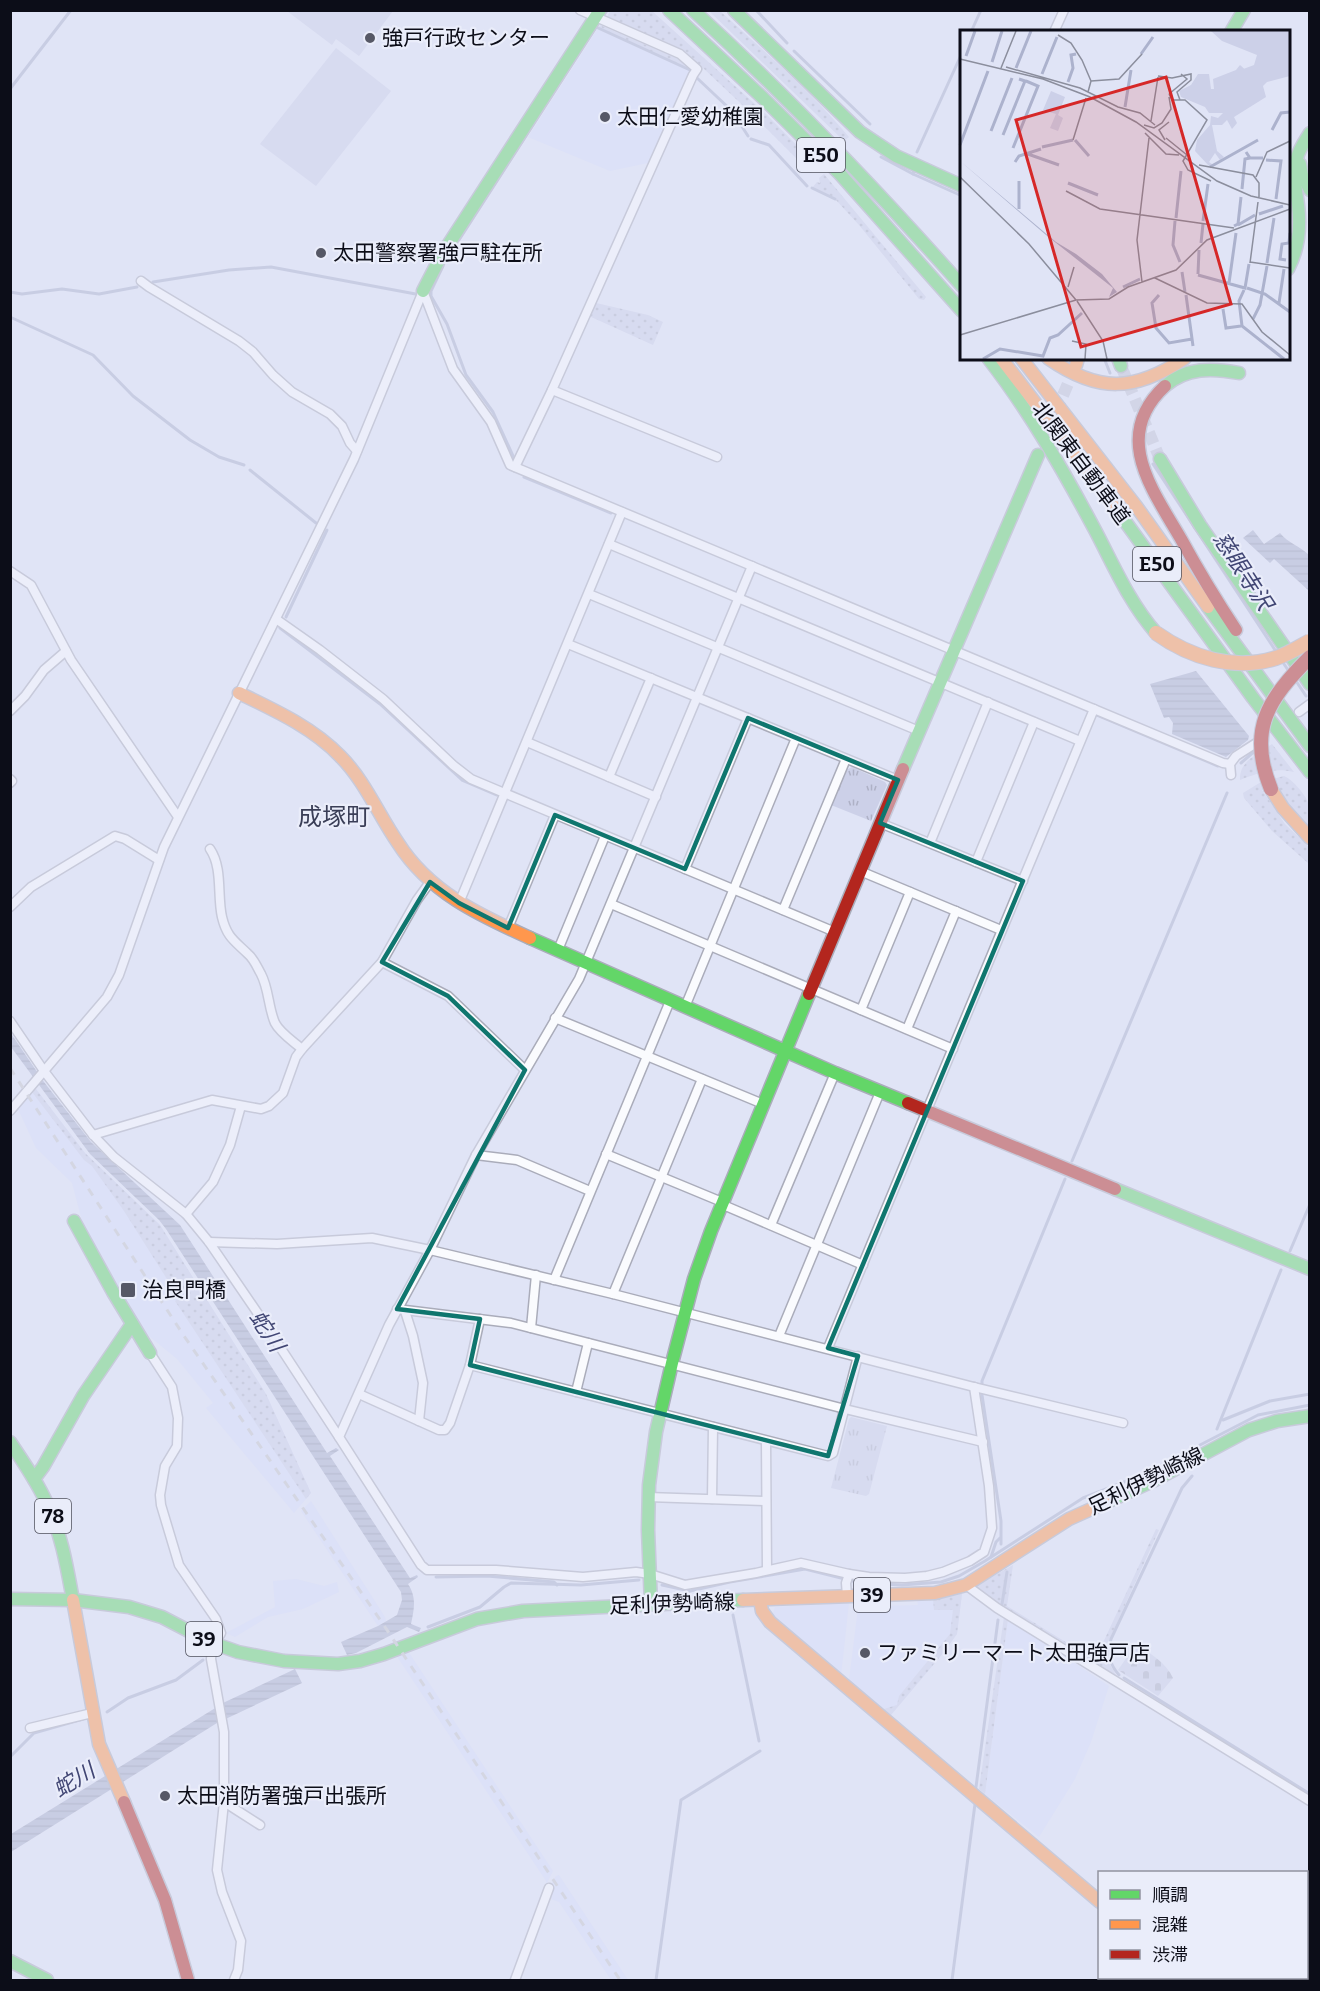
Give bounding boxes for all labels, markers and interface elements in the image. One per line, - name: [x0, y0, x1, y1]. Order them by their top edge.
- place label: 強戸行政センター: [382, 25, 550, 51]
- inset map: [960, 30, 1290, 360]
- marker: 強戸行政センター: [363, 31, 377, 45]
- place label: 太田仁愛幼稚園: [617, 104, 764, 130]
- marker: 太田仁愛幼稚園: [598, 110, 612, 124]
- road number: E50: [797, 138, 845, 172]
- place label: 太田警察署強戸駐在所: [333, 240, 543, 266]
- marker: 太田警察署強戸駐在所: [314, 246, 328, 260]
- street label: 北関東自動車道: [1026, 396, 1136, 530]
- water label: 慈眼寺沢: [1208, 527, 1280, 618]
- road number: E50: [1133, 547, 1181, 581]
- district label: 成塚町: [298, 803, 370, 831]
- place label: 治良門橋: [142, 1277, 226, 1303]
- marker: 治良門橋: [119, 1281, 137, 1299]
- water label: 蛇川: [244, 1305, 291, 1358]
- street label: 足利伊勢崎線: [1084, 1442, 1208, 1520]
- road number: 78: [35, 1499, 71, 1533]
- road number: 39: [854, 1578, 890, 1612]
- street label: 足利伊勢崎線: [609, 1589, 735, 1619]
- road number: 39: [186, 1622, 222, 1656]
- place label: ファミリーマート太田強戸店: [877, 1640, 1150, 1666]
- marker: ファミリーマート太田強戸店: [858, 1646, 872, 1660]
- water label: 蛇川: [48, 1756, 102, 1803]
- place label: 太田消防署強戸出張所: [177, 1783, 387, 1809]
- marker: 太田消防署強戸出張所: [158, 1789, 172, 1803]
- legend: [1098, 1871, 1308, 1979]
- text: 順調: [1152, 1884, 1188, 1906]
- text: 混雑: [1152, 1914, 1188, 1936]
- text: 渋滞: [1152, 1944, 1188, 1966]

